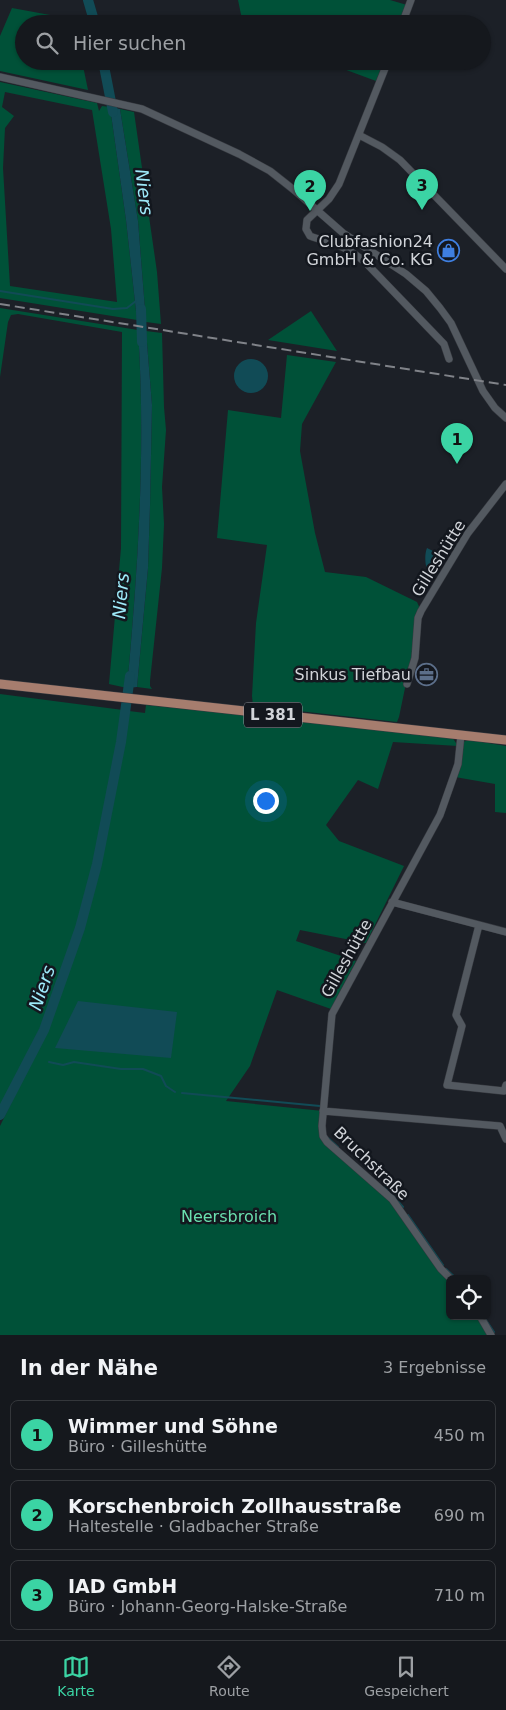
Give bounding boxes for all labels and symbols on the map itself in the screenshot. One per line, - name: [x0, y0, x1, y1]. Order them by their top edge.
- water label: Niers: [131, 168, 158, 216]
- pin: 3: [406, 169, 438, 210]
- pin: 2: [294, 170, 326, 211]
- place label: Clubfashion24 GmbH & Co. KG: [306, 232, 433, 269]
- shop icon: Clubfashion24 GmbH & Co. KG: [437, 238, 461, 262]
- pin: 1: [441, 423, 473, 464]
- street label: Gilleshütte: [407, 517, 469, 600]
- water label: Niers: [108, 572, 133, 620]
- office icon: Sinkus Tiefbau: [415, 662, 439, 686]
- place label: Sinkus Tiefbau: [295, 665, 411, 684]
- road number: L 381: [244, 702, 302, 728]
- your location: [253, 788, 279, 814]
- street label: Gilleshütte: [317, 916, 376, 1001]
- water label: Niers: [24, 963, 59, 1013]
- street label: Bruchstraße: [330, 1123, 413, 1204]
- park label: Neersbroich: [181, 1207, 277, 1226]

